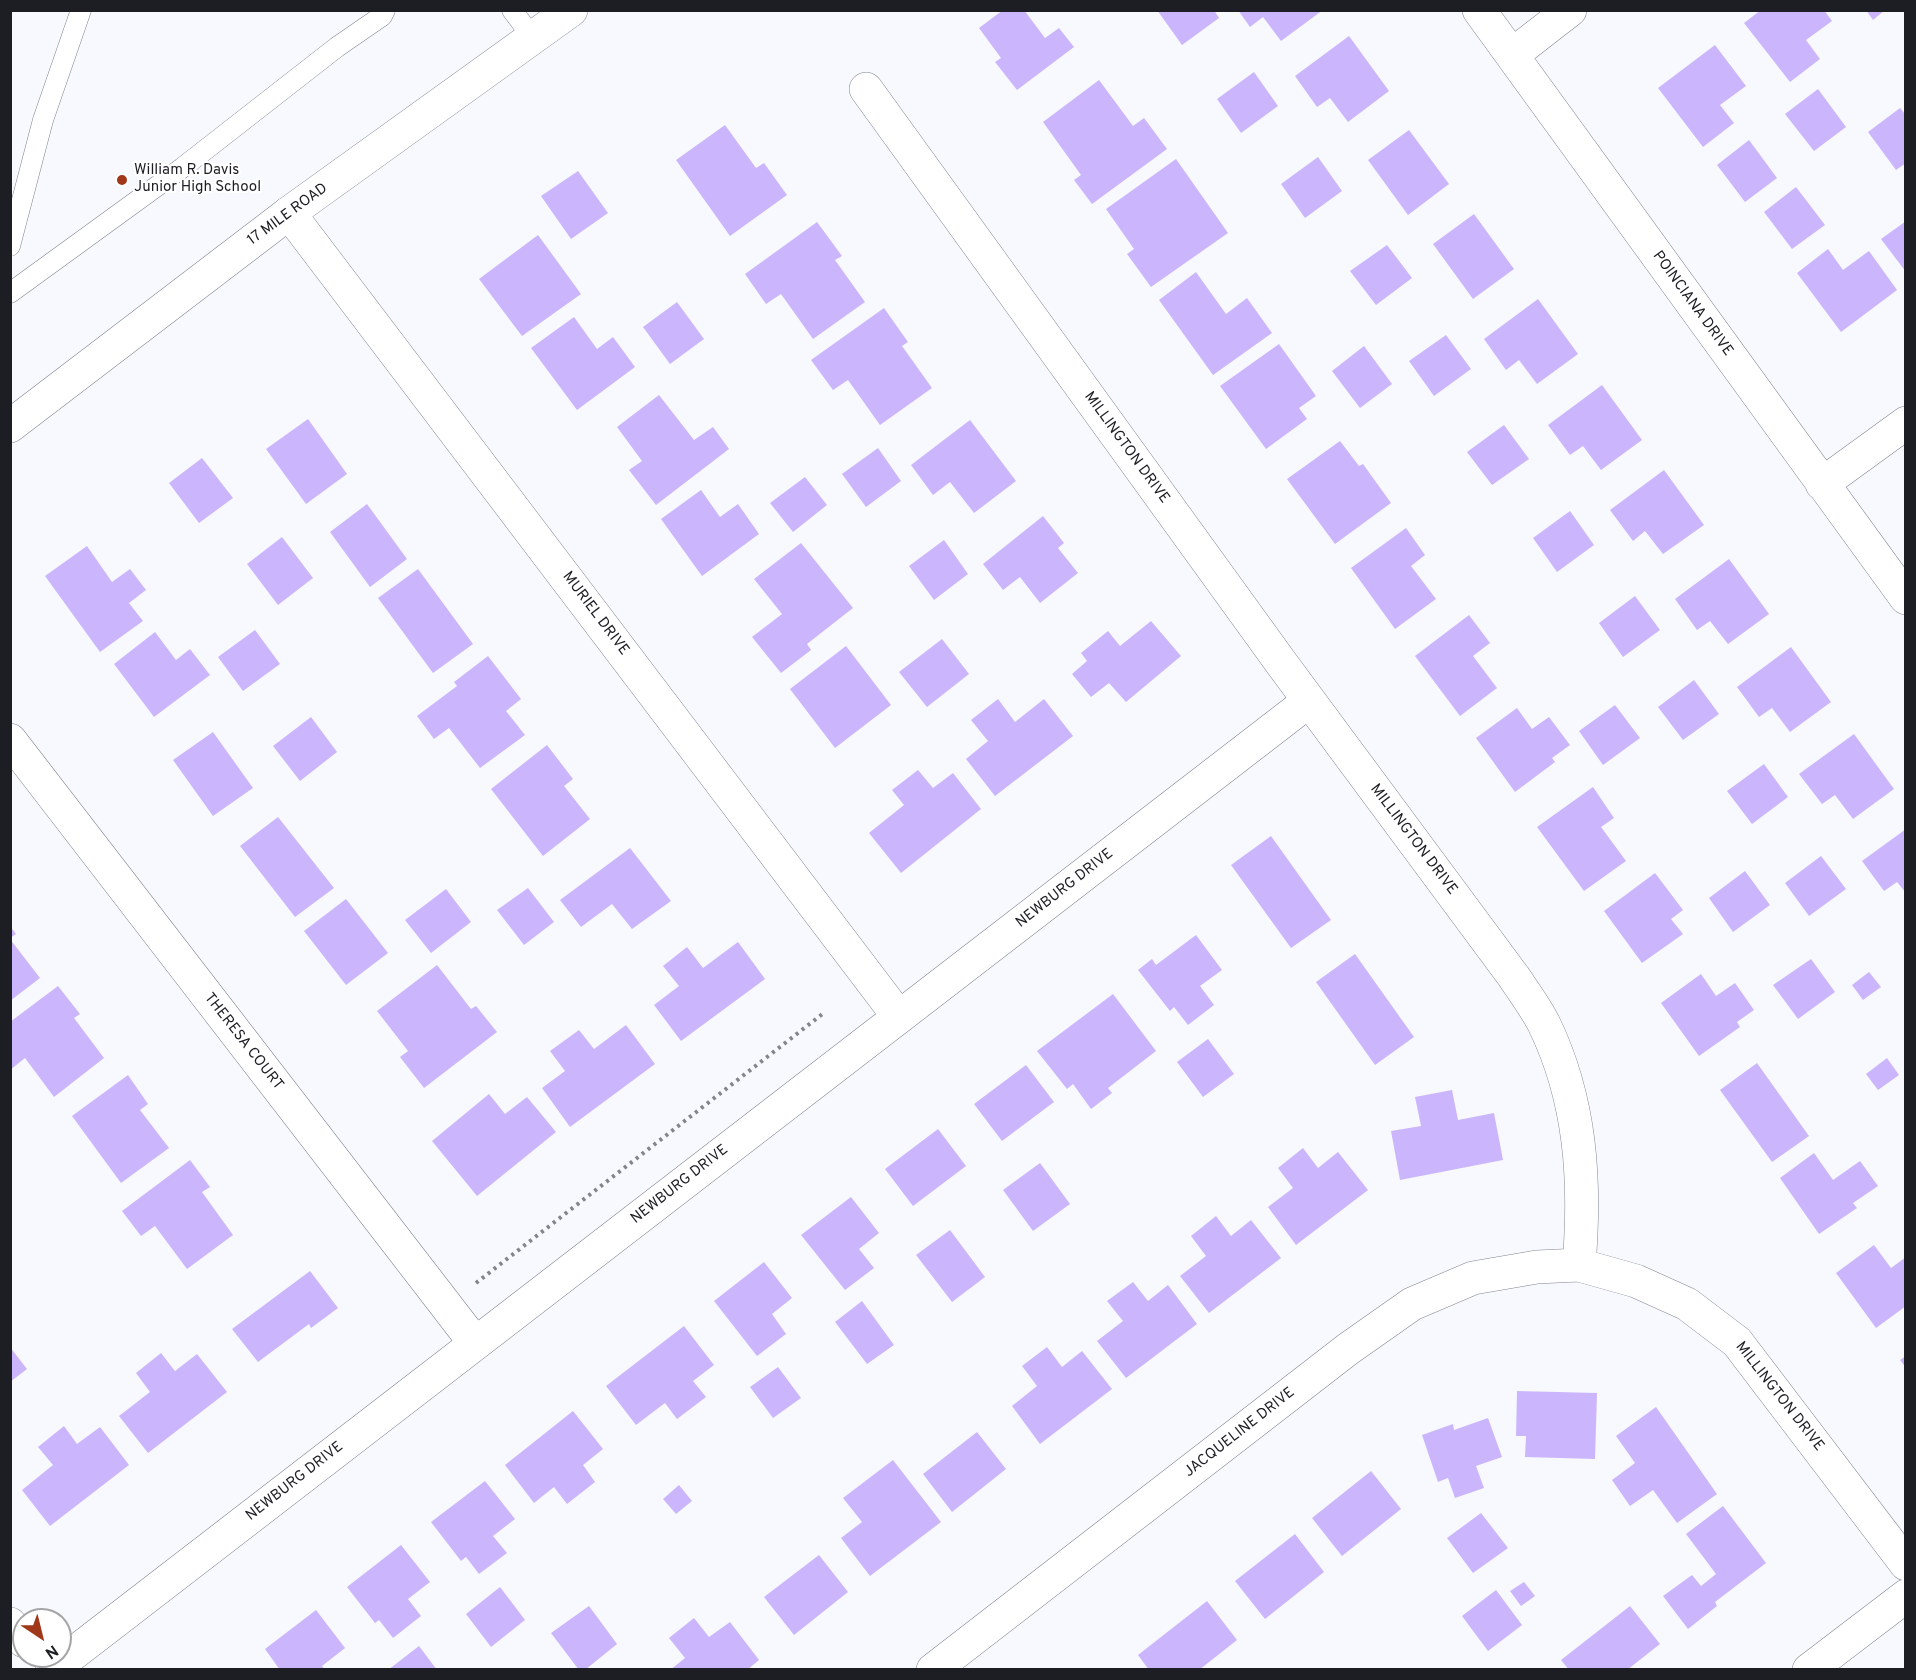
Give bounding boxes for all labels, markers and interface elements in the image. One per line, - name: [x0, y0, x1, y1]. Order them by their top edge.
- place label: William R. Davis Junior High School: [134, 162, 261, 197]
- marker: William R. Davis Junior High School: [115, 173, 129, 187]
- street label: 17 MILE ROAD: [245, 180, 331, 250]
- street label: POINCIANA DRIVE: [1648, 248, 1736, 360]
- street label: MILLINGTON DRIVE: [1079, 389, 1173, 507]
- street label: MURIEL DRIVE: [558, 569, 632, 659]
- street label: MILLINGTON DRIVE: [1366, 781, 1460, 899]
- street label: NEWBURG DRIVE: [1013, 845, 1117, 933]
- street label: THERESA COURT: [200, 990, 286, 1094]
- street label: NEWBURG DRIVE: [628, 1141, 732, 1229]
- street label: MILLINGTON DRIVE: [1731, 1339, 1827, 1455]
- street label: JACQUELINE DRIVE: [1181, 1384, 1299, 1482]
- street label: NEWBURG DRIVE: [243, 1438, 347, 1526]
- north arrow: [12, 1608, 72, 1668]
- text: N: [41, 1640, 62, 1663]

